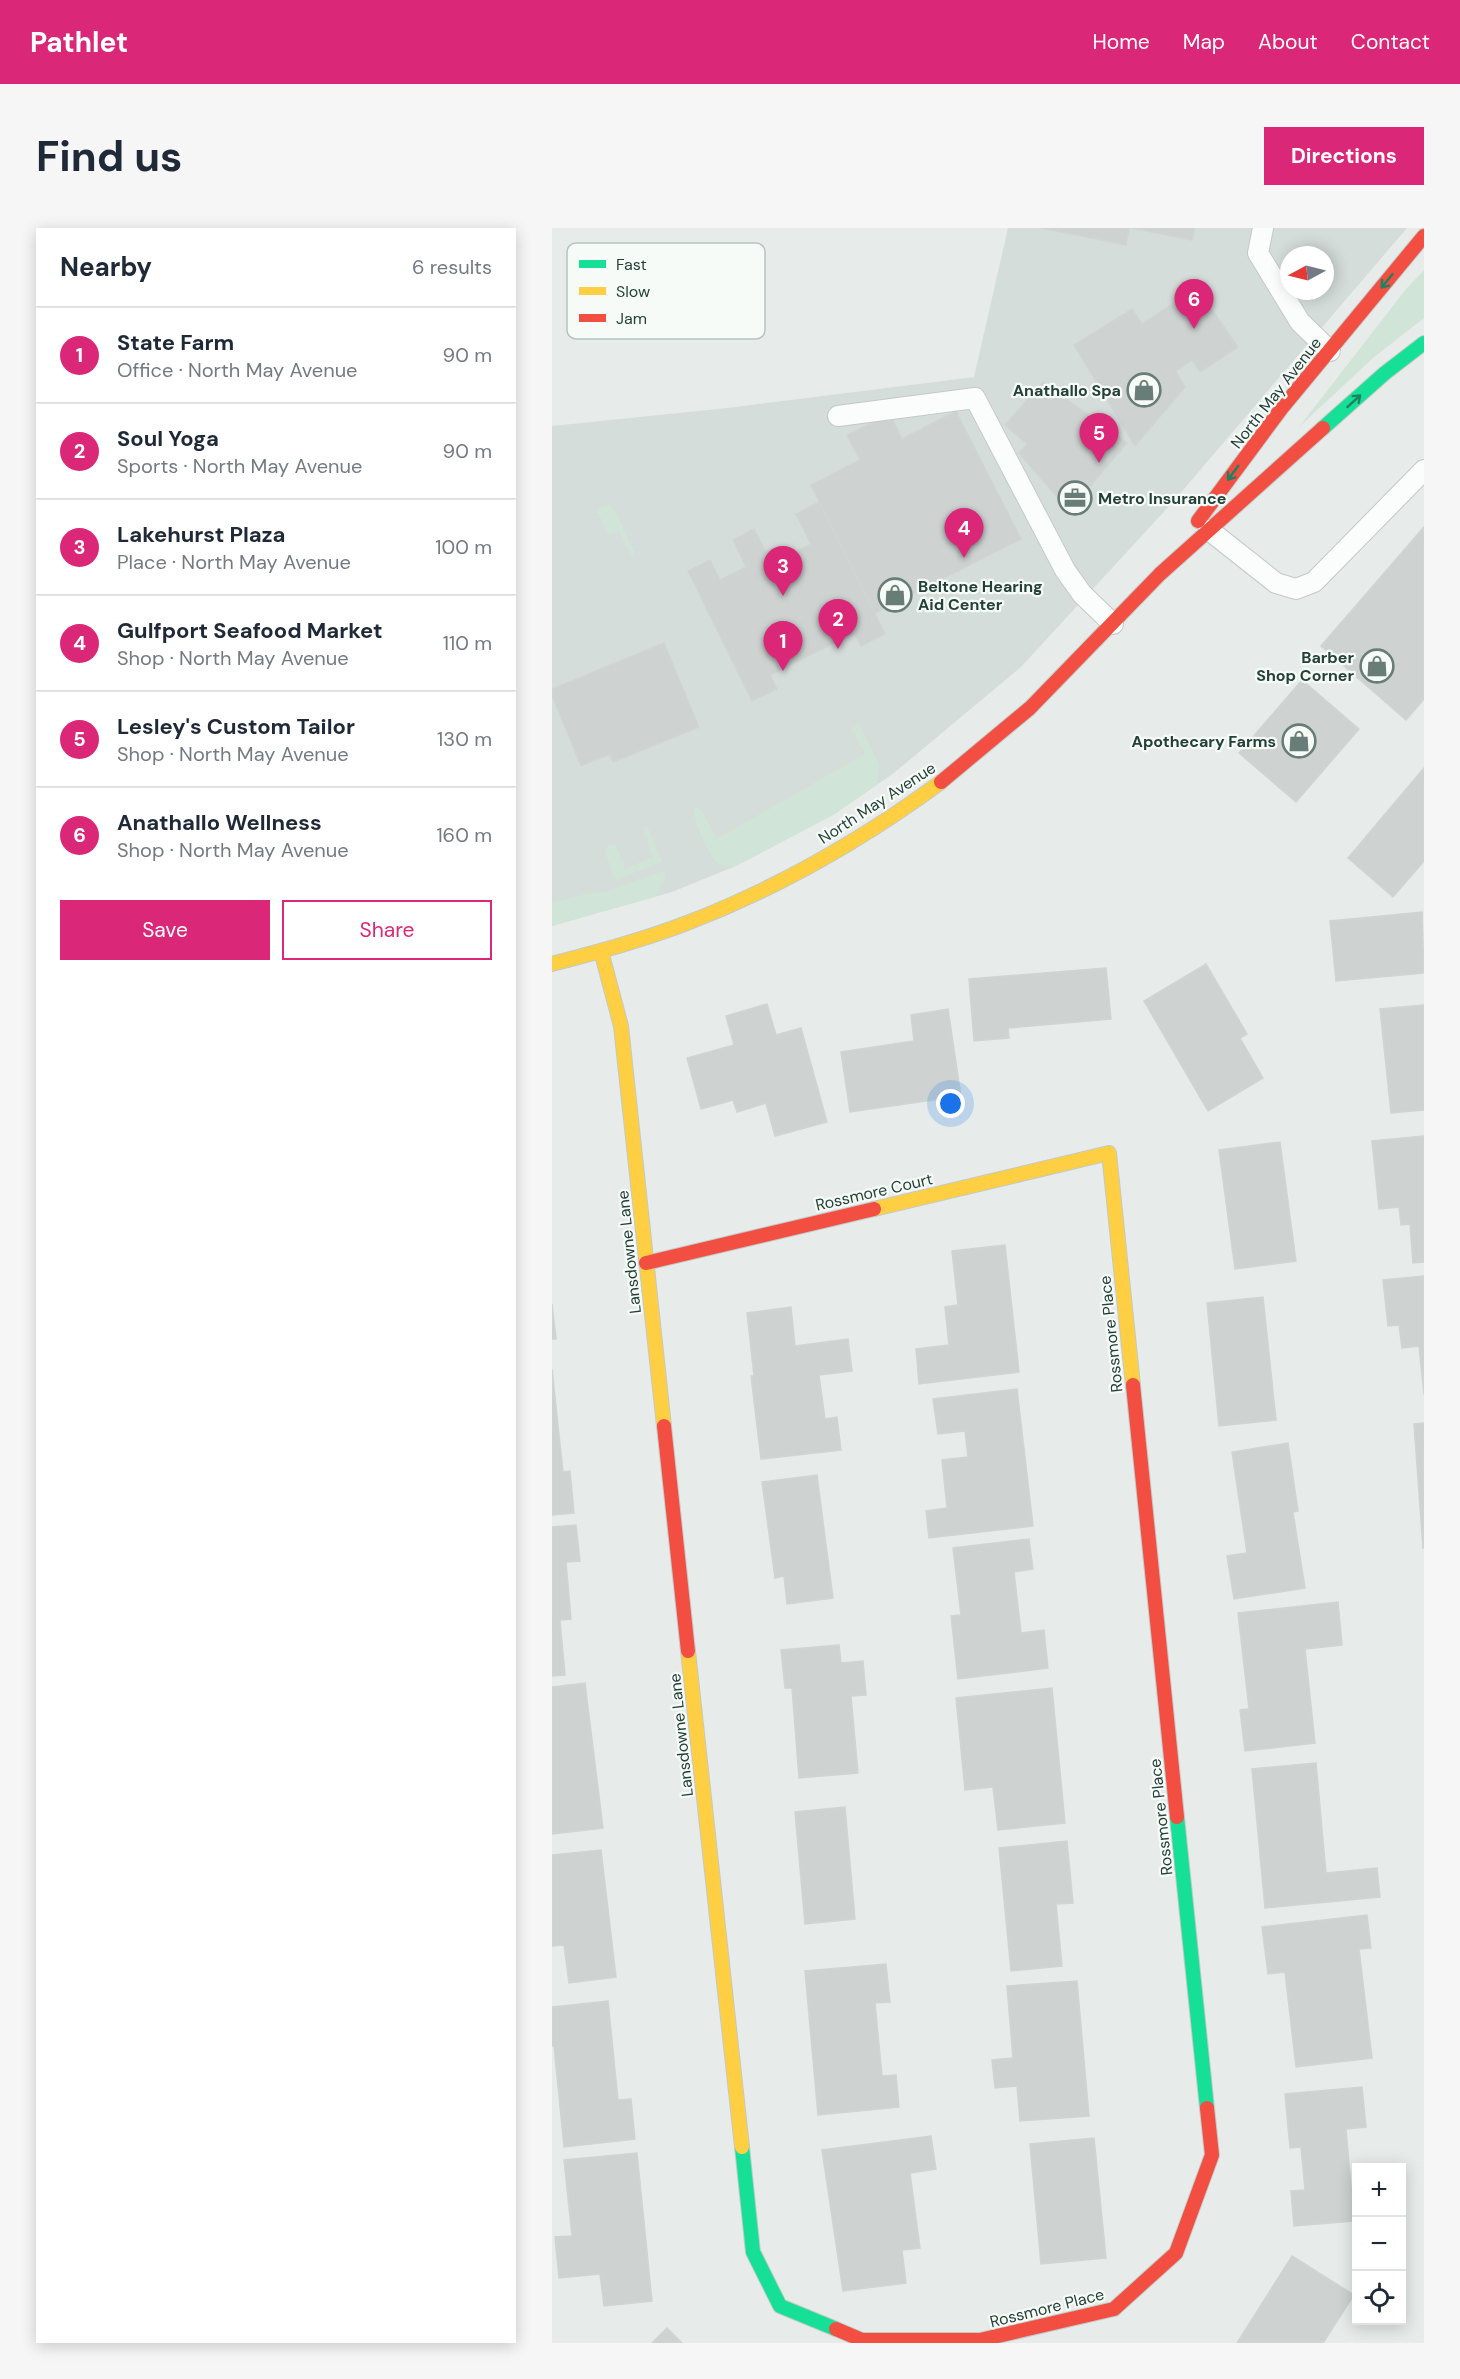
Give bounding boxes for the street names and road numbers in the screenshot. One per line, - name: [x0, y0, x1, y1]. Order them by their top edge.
- street label: North May Avenue: [1226, 333, 1326, 453]
- street label: North May Avenue: [814, 757, 940, 849]
- street label: Rossmore Court: [813, 1168, 935, 1216]
- street label: Lansdowne Lane: [612, 1189, 646, 1315]
- street label: Rossmore Place: [1094, 1275, 1128, 1393]
- street label: Lansdowne Lane: [664, 1672, 698, 1798]
- street label: Rossmore Place: [1144, 1758, 1178, 1876]
- street label: Rossmore Place: [988, 2284, 1106, 2332]

